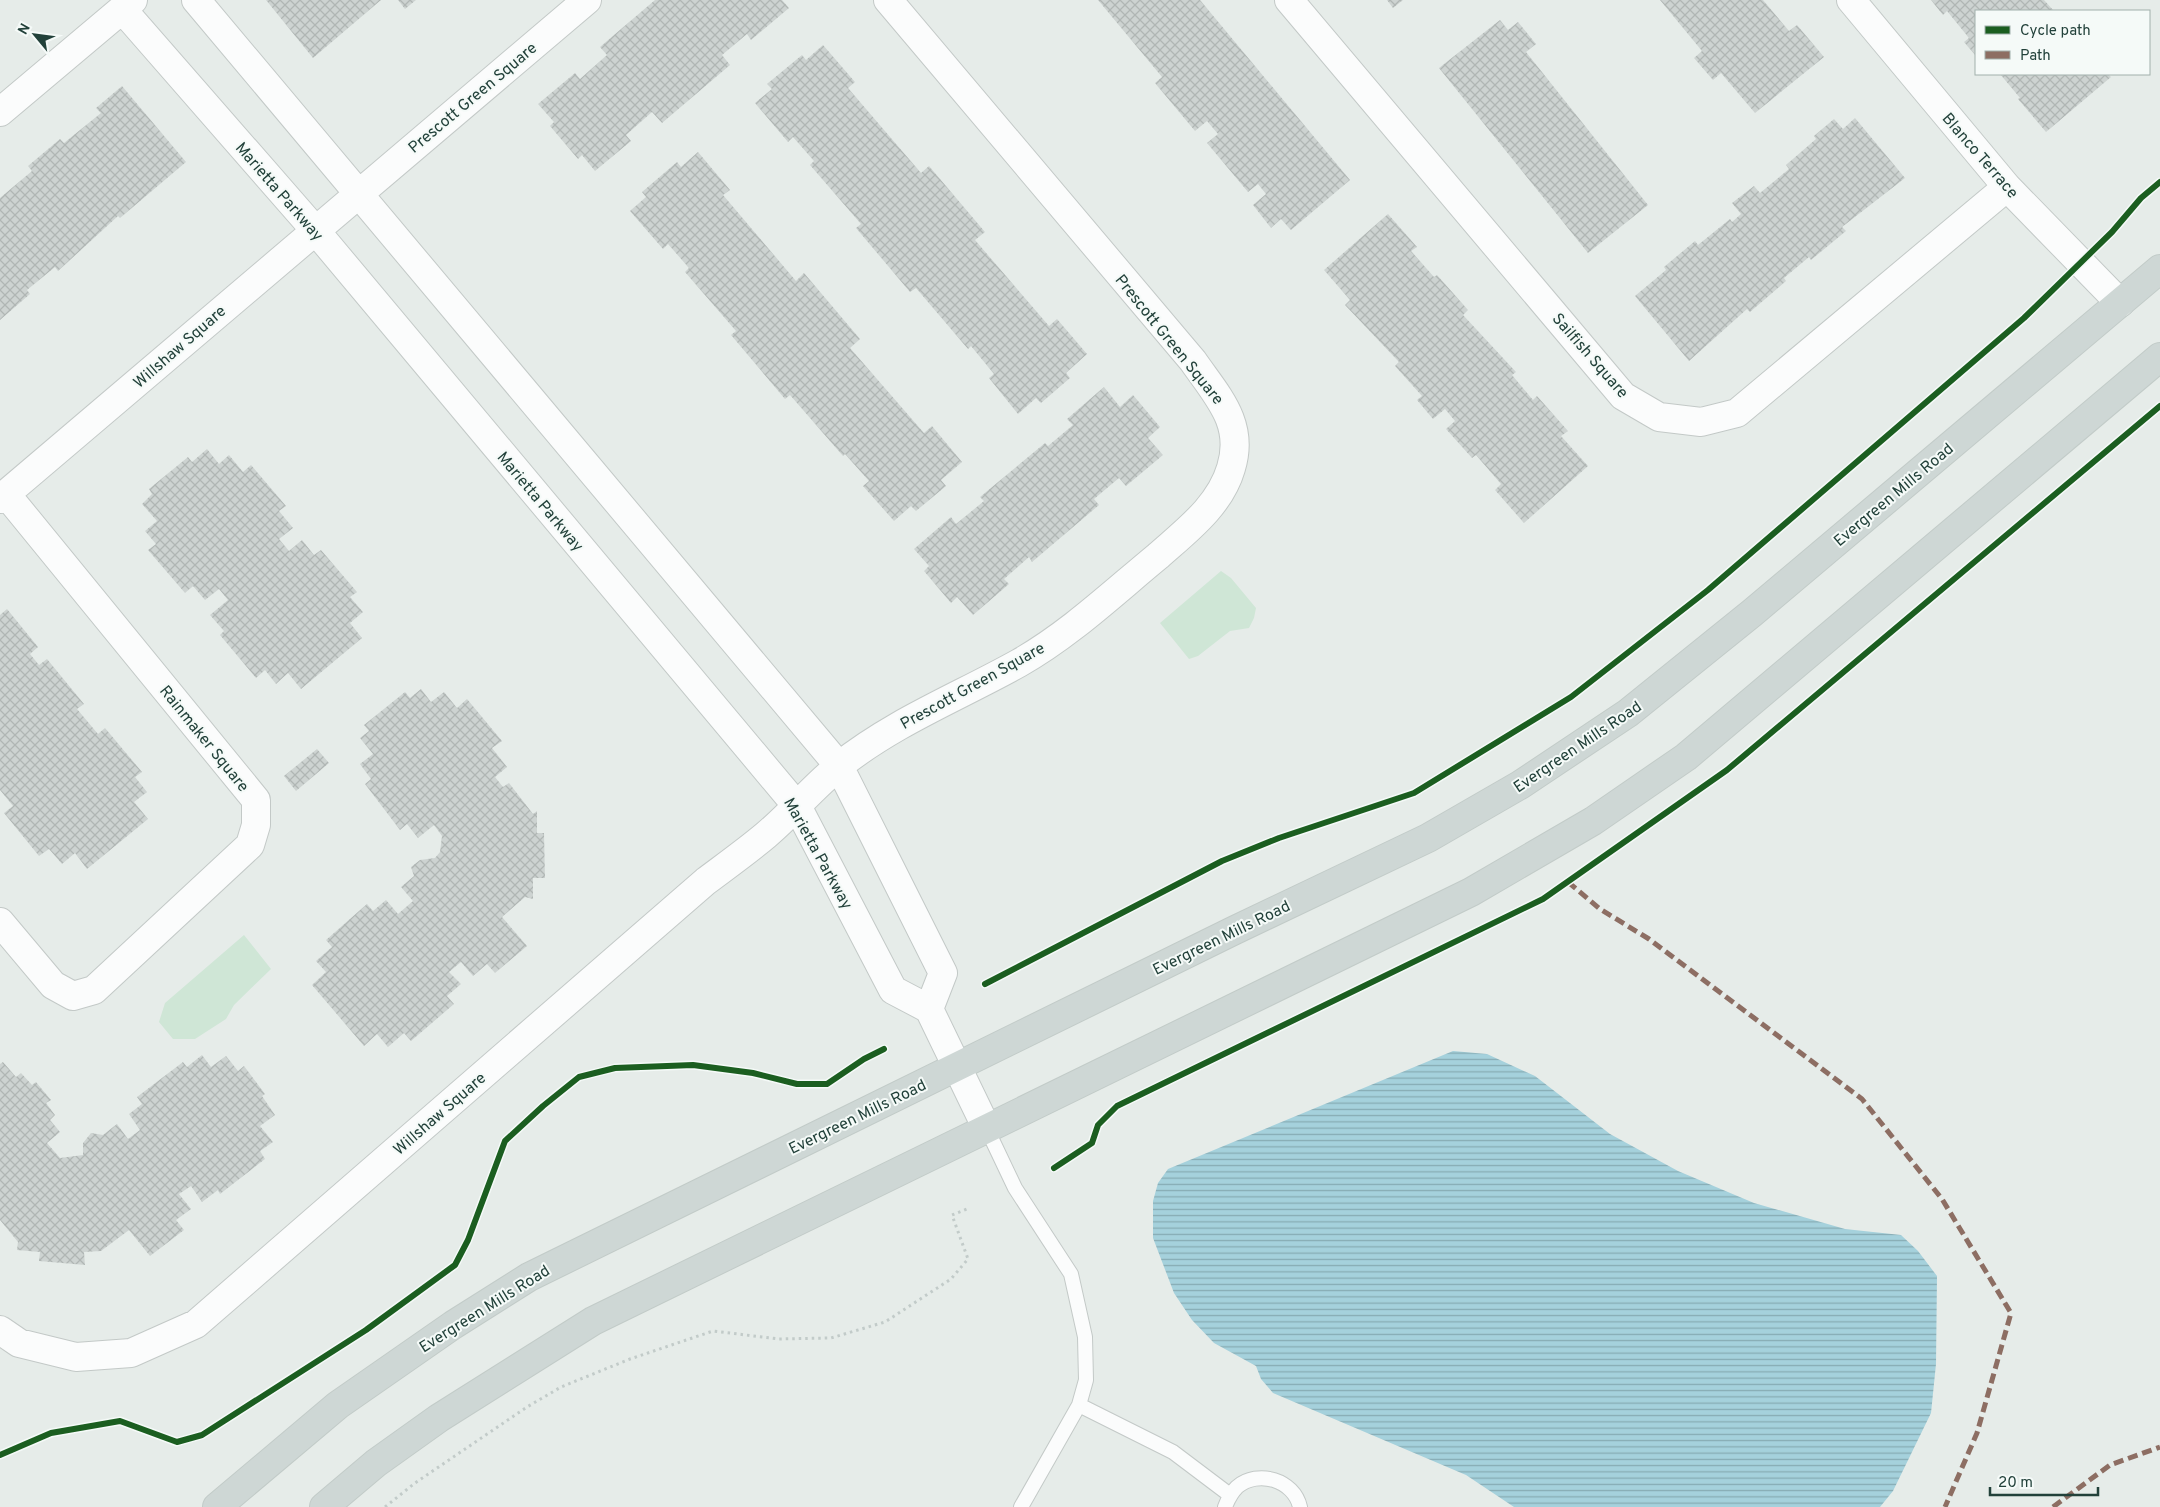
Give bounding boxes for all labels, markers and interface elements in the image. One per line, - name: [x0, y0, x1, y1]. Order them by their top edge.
- north arrow: [10, 10, 60, 60]
- legend: [1975, 10, 2150, 75]
- text: N: [15, 21, 35, 38]
- text: Cycle path: [2020, 22, 2091, 41]
- street label: Prescott Green Square: [405, 39, 542, 158]
- text: Path: [2020, 47, 2051, 66]
- street label: Blanco Terrace: [1937, 109, 2022, 203]
- street label: Marietta Parkway: [230, 139, 327, 246]
- street label: Prescott Green Square: [1110, 271, 1227, 409]
- street label: Willshaw Square: [130, 302, 231, 393]
- street label: Sailfish Square: [1547, 310, 1632, 403]
- street label: Evergreen Mills Road: [1830, 440, 1958, 552]
- street label: Marietta Parkway: [492, 448, 587, 556]
- street label: Prescott Green Square: [897, 639, 1049, 735]
- street label: Rainmaker Square: [154, 682, 253, 797]
- street label: Evergreen Mills Road: [1510, 697, 1646, 798]
- street label: Marietta Parkway: [778, 795, 856, 913]
- street label: Evergreen Mills Road: [1150, 897, 1294, 981]
- street label: Willshaw Square: [390, 1069, 491, 1160]
- street label: Evergreen Mills Road: [786, 1076, 930, 1160]
- street label: Evergreen Mills Road: [416, 1261, 554, 1358]
- scale bar: [1990, 1464, 2098, 1496]
- text: 20 m: [1998, 1474, 2033, 1493]

